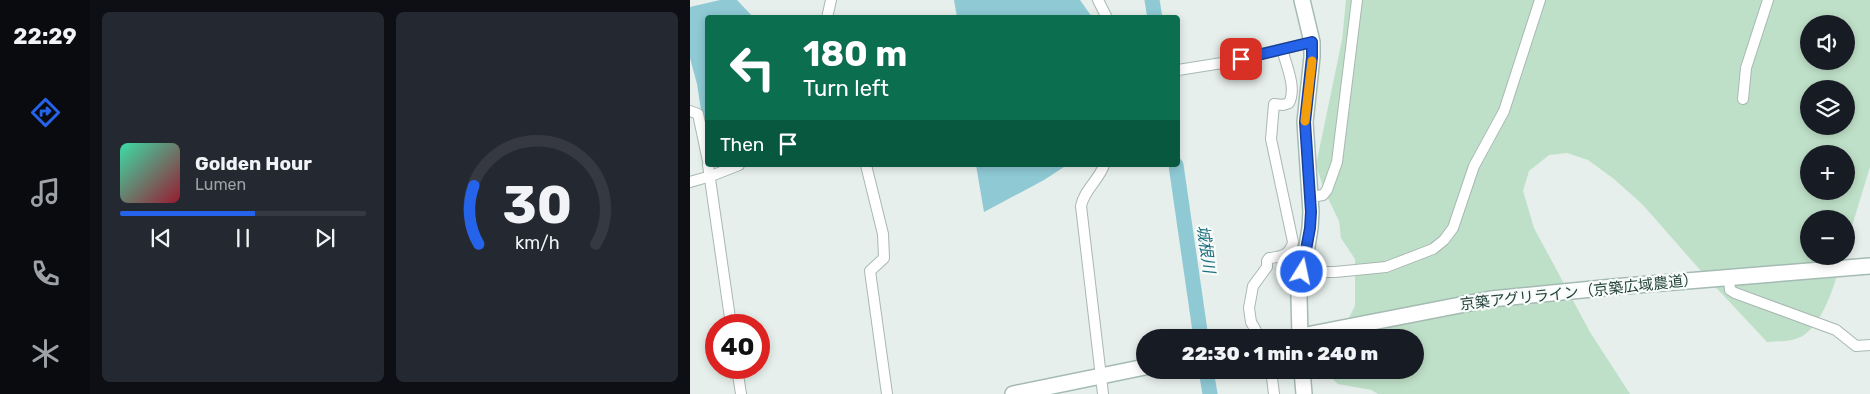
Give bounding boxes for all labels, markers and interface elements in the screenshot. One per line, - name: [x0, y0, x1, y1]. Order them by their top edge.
- map controls: [1800, 15, 1855, 265]
- button: sound: [1800, 15, 1855, 70]
- text: 22:29: [13, 23, 77, 50]
- text: 180 m: [803, 33, 907, 75]
- icon: left: [720, 35, 785, 100]
- pin: [1220, 38, 1262, 80]
- icon: arrive: [1227, 45, 1255, 73]
- text: Turn left: [803, 75, 889, 102]
- button: layers: [1800, 80, 1855, 135]
- icon: directions: [28, 95, 63, 130]
- icon: arrive: [774, 130, 802, 158]
- text: Then: [720, 133, 764, 156]
- button: +: [1800, 145, 1855, 200]
- text: Golden Hour: [195, 152, 312, 175]
- text: 30: [502, 174, 572, 236]
- icon: music: [28, 175, 63, 210]
- text: Lumen: [195, 175, 246, 194]
- button: −: [1800, 210, 1855, 265]
- icon: previous: [147, 224, 175, 252]
- icon: pause: [229, 224, 257, 252]
- icon: next: [311, 224, 339, 252]
- water label: 城根川: [1193, 224, 1219, 276]
- text: km/h: [515, 232, 559, 253]
- position arrow: [1275, 245, 1327, 297]
- icon: phone: [28, 256, 63, 291]
- street label: 京築アグリライン（京築広域農道）: [1459, 271, 1699, 313]
- speed limit sign: 40: [705, 314, 770, 379]
- icon: climate: [28, 336, 63, 371]
- text: 22:30 · 1 min · 240 m: [1182, 342, 1378, 365]

